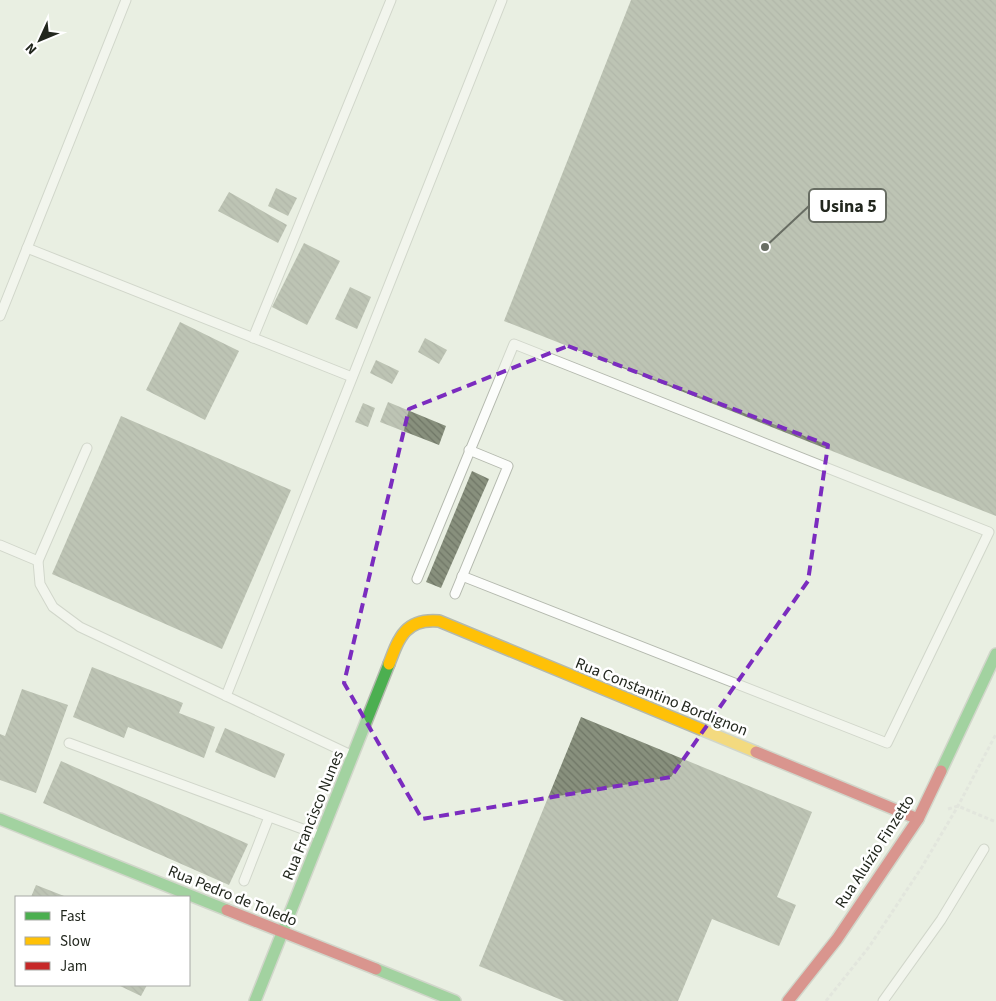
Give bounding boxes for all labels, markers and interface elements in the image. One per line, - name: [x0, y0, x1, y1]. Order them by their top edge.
- north arrow: [15, 15, 65, 65]
- text: N: [21, 38, 42, 59]
- callout: Usina 5: [809, 189, 886, 222]
- text: Usina 5: [819, 194, 877, 219]
- street label: Rua Constantino Bordignon: [572, 652, 751, 742]
- street label: Rua Francisco Nunes: [277, 747, 349, 883]
- street label: Rua Aluízio Finzetto: [830, 791, 920, 912]
- street label: Rua Pedro de Toledo: [165, 860, 301, 932]
- legend: [15, 896, 190, 986]
- text: Fast: [60, 906, 86, 927]
- text: Slow: [60, 931, 91, 952]
- text: Jam: [60, 956, 87, 977]

